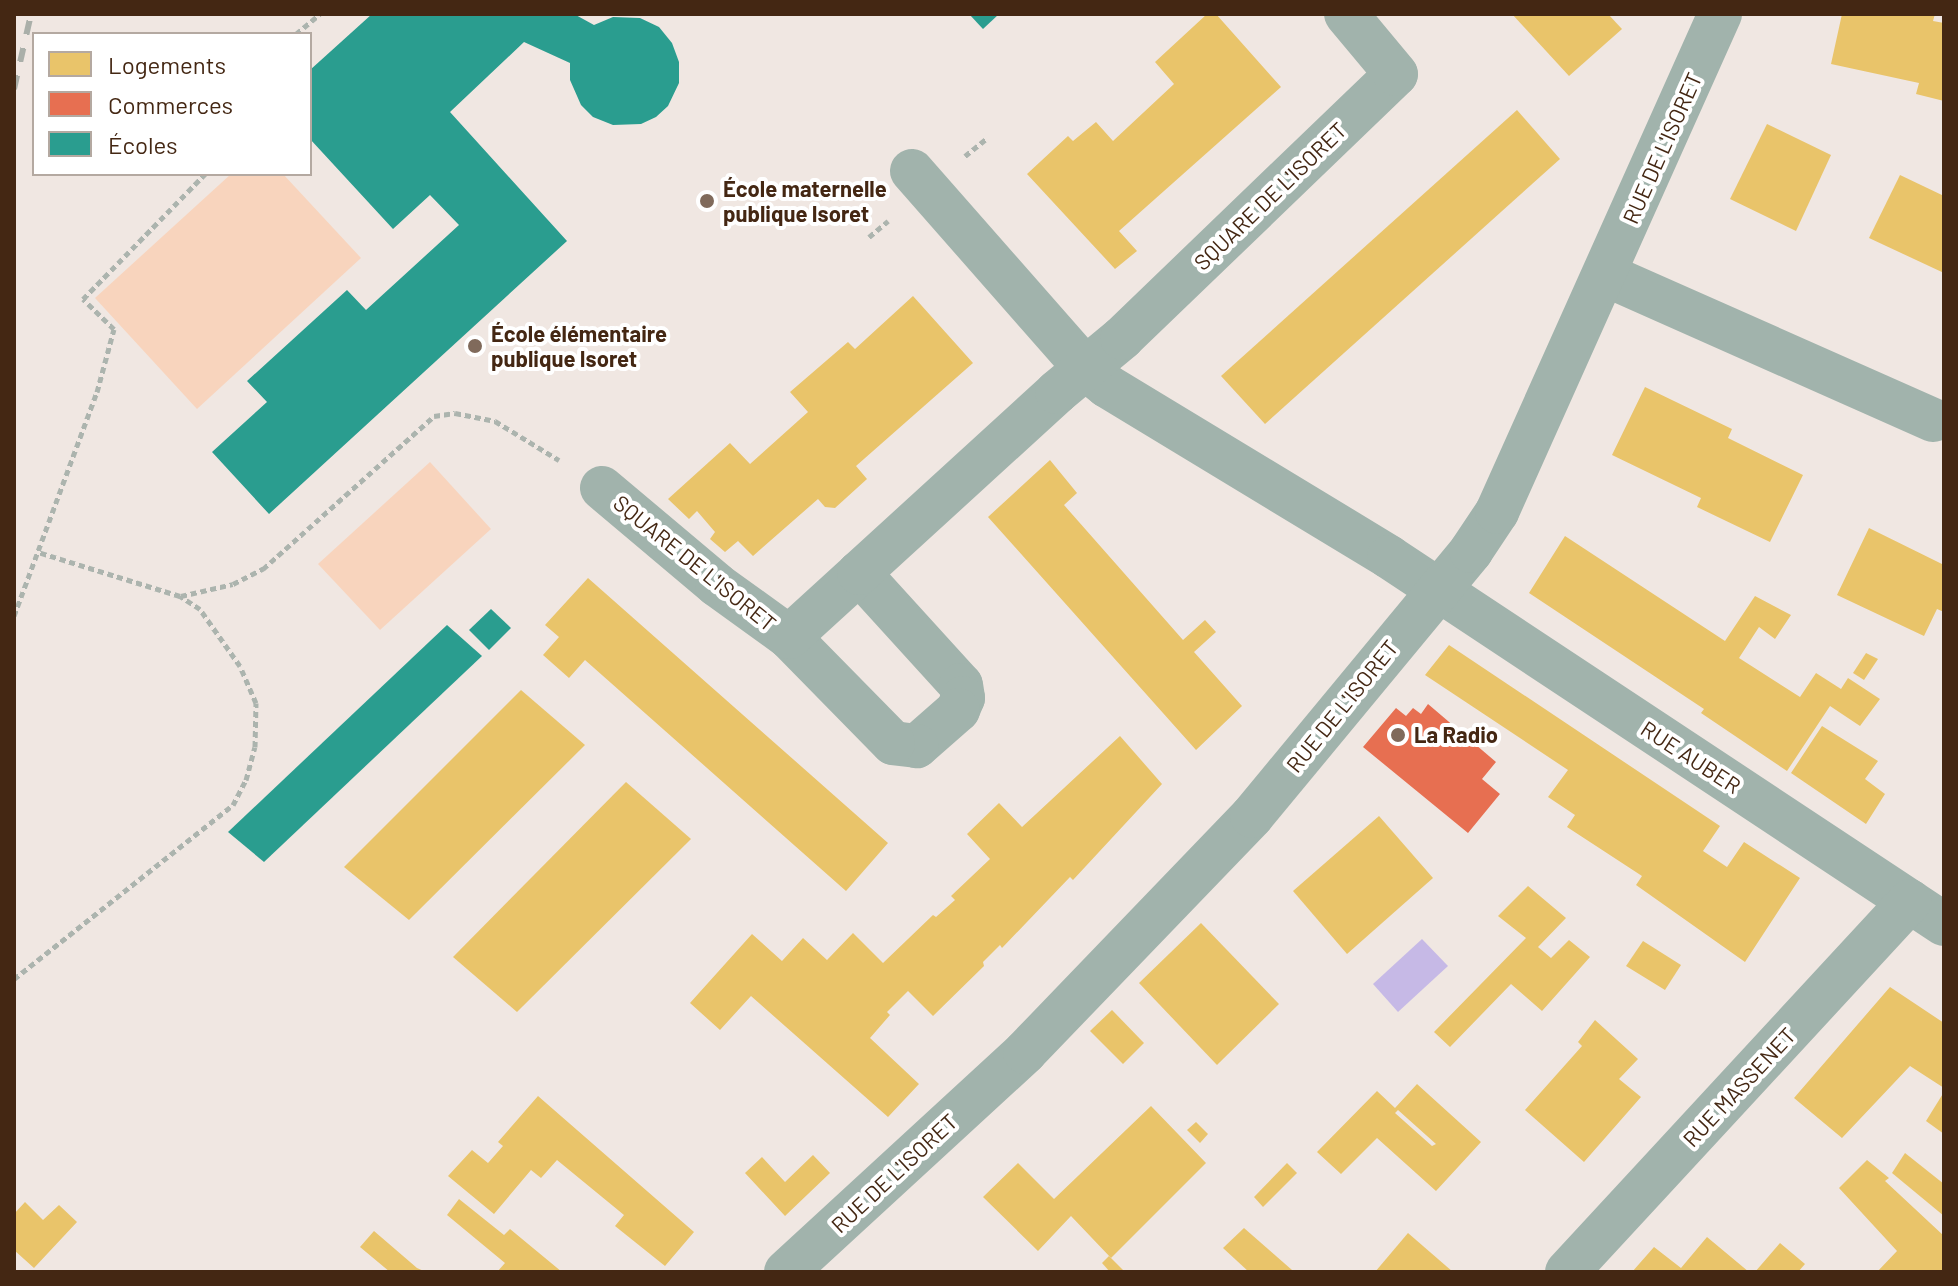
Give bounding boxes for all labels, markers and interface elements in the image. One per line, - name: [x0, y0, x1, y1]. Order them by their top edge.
- legend: [32, 32, 312, 176]
- text: Logements: [108, 50, 226, 79]
- street label: RUE DE L'ISORET: [1617, 68, 1707, 228]
- text: Commerces: [108, 90, 233, 119]
- street label: SQUARE DE L'ISORET: [1188, 117, 1352, 275]
- text: Écoles: [108, 130, 178, 159]
- place label: École maternelle publique Isoret: [723, 175, 887, 226]
- marker: École maternelle publique Isoret: [698, 192, 716, 210]
- place label: École élémentaire publique Isoret: [491, 320, 667, 372]
- marker: École élémentaire publique Isoret: [466, 337, 484, 355]
- street label: SQUARE DE L'ISORET: [608, 489, 782, 637]
- street label: RUE DE L'ISORET: [1281, 634, 1403, 778]
- street label: RUE AUBER: [1636, 715, 1746, 799]
- place label: La Radio: [1414, 722, 1498, 748]
- marker: La Radio: [1389, 726, 1407, 744]
- street label: RUE MASSENET: [1677, 1022, 1801, 1152]
- street label: RUE DE L'ISORET: [825, 1108, 963, 1238]

